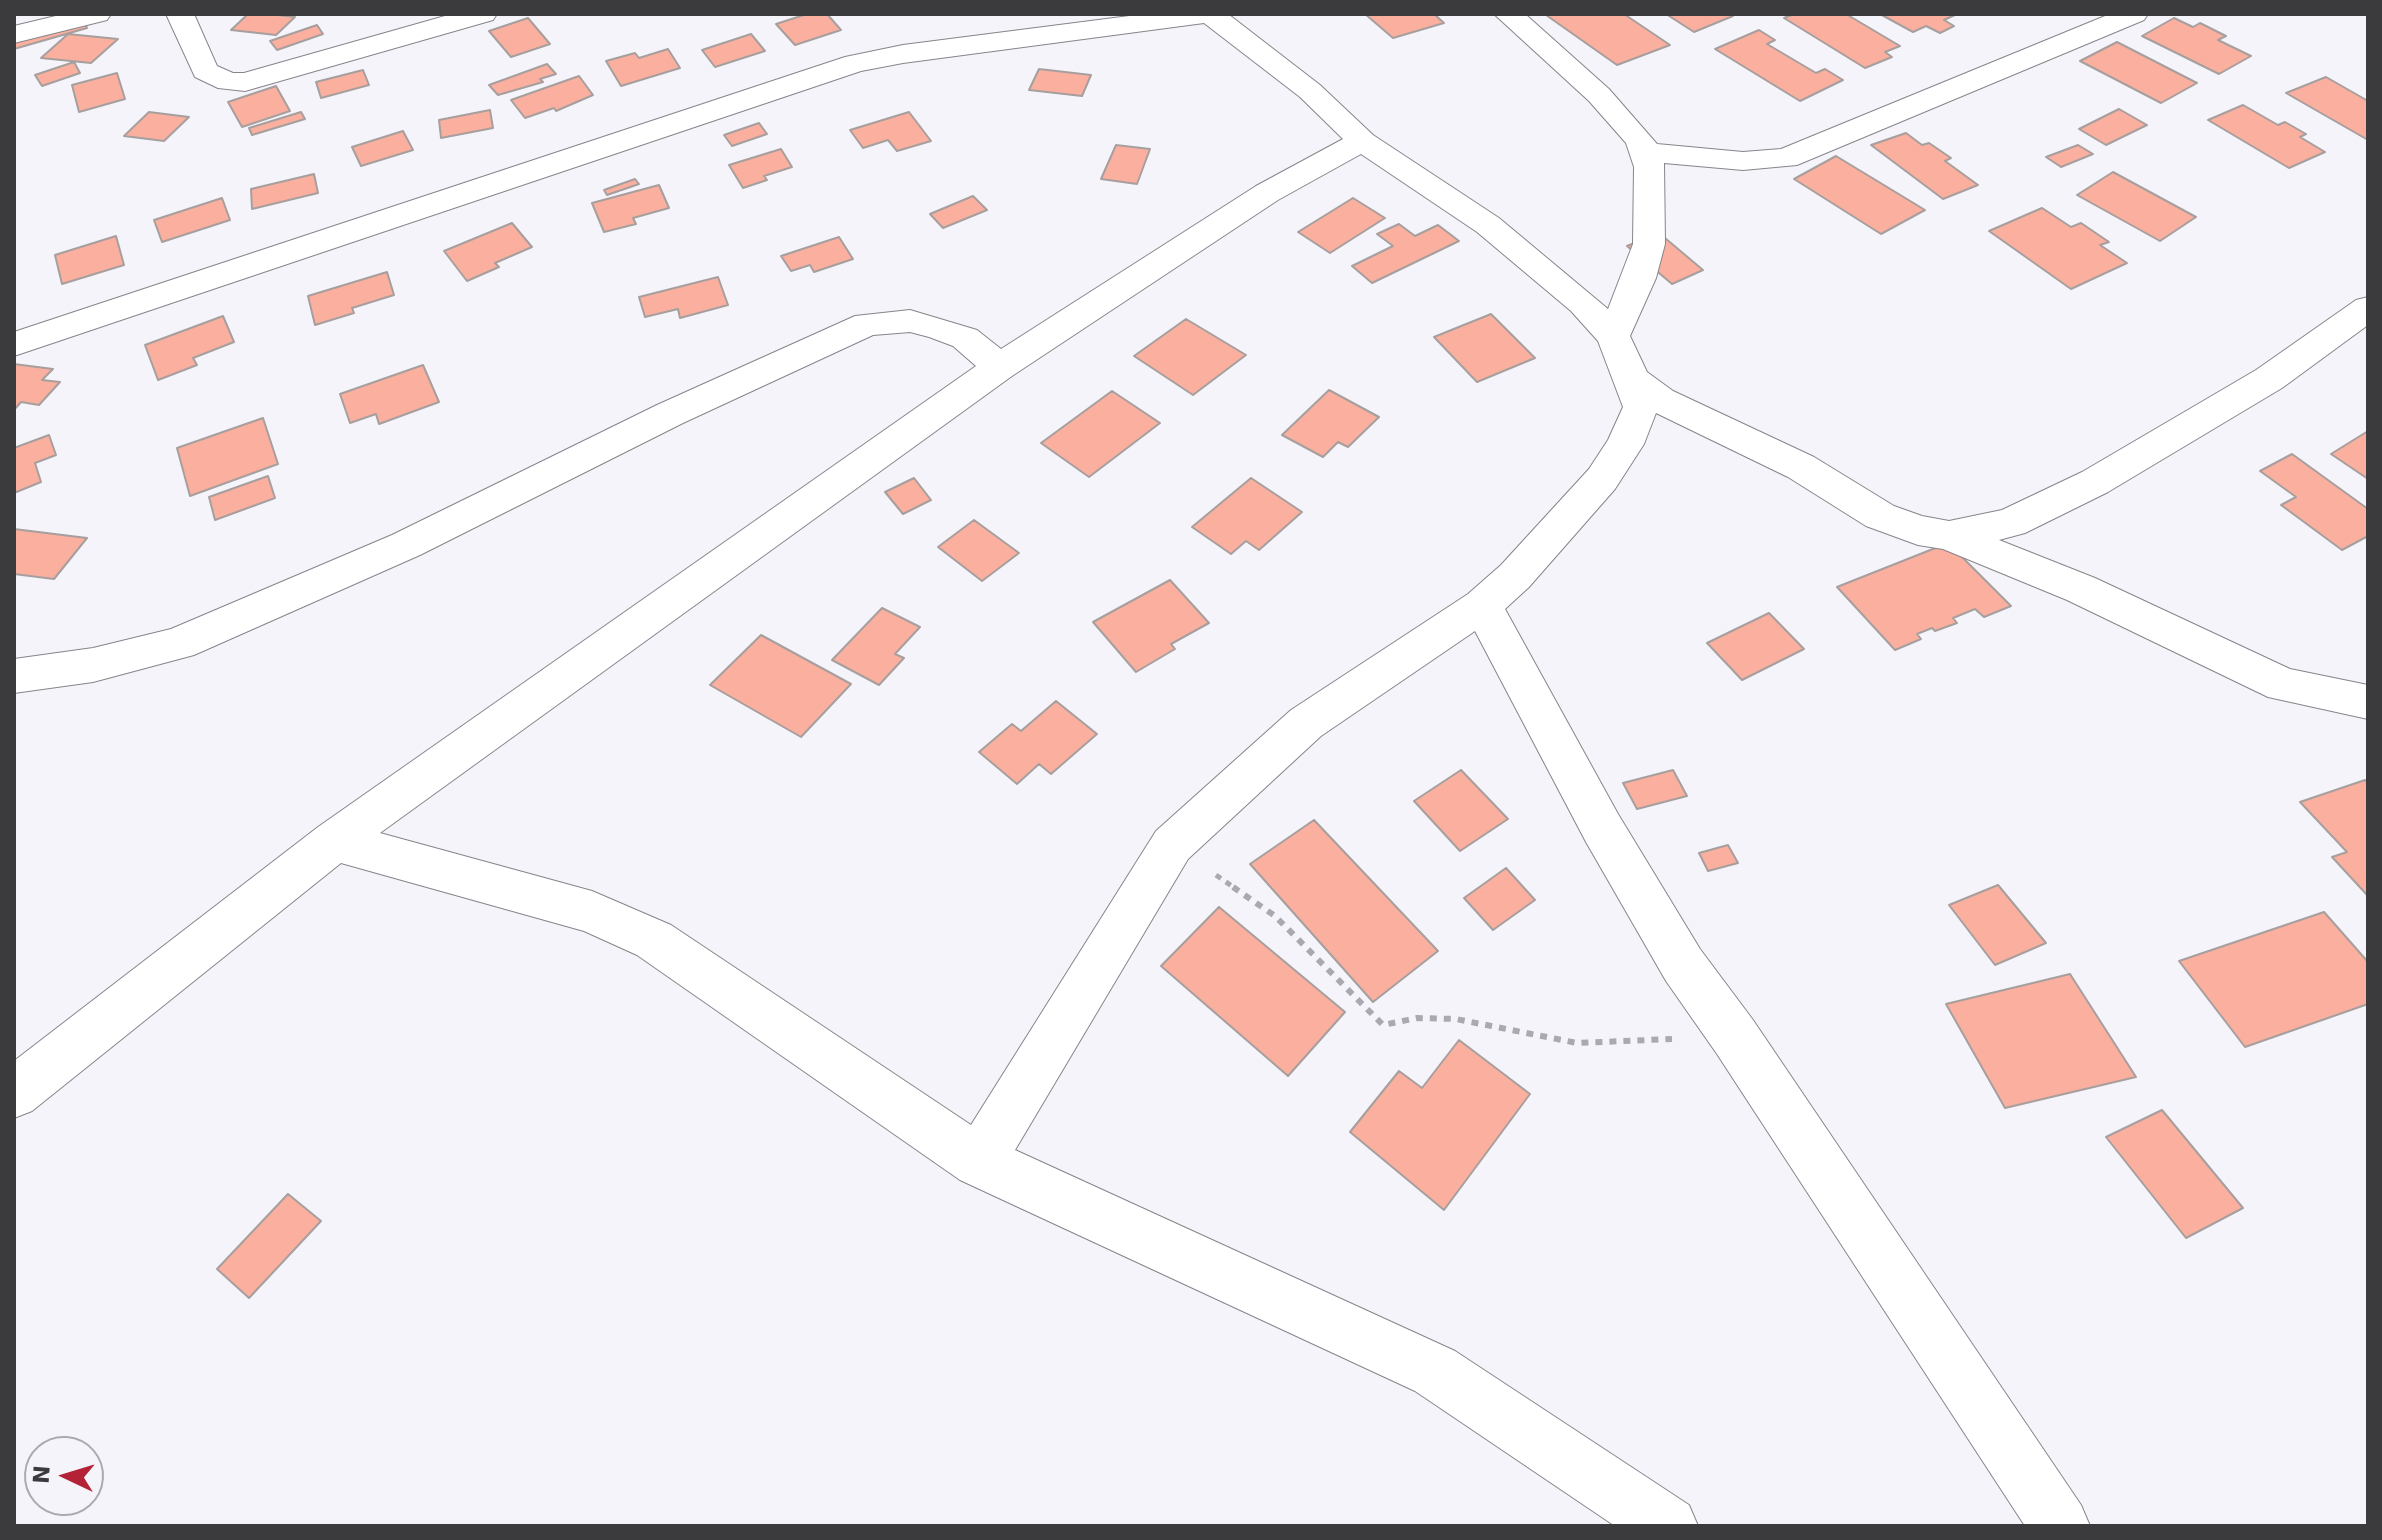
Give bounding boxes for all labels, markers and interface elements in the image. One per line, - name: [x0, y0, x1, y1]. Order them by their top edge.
- north arrow: [24, 1436, 104, 1516]
- text: N: [28, 1464, 55, 1484]

